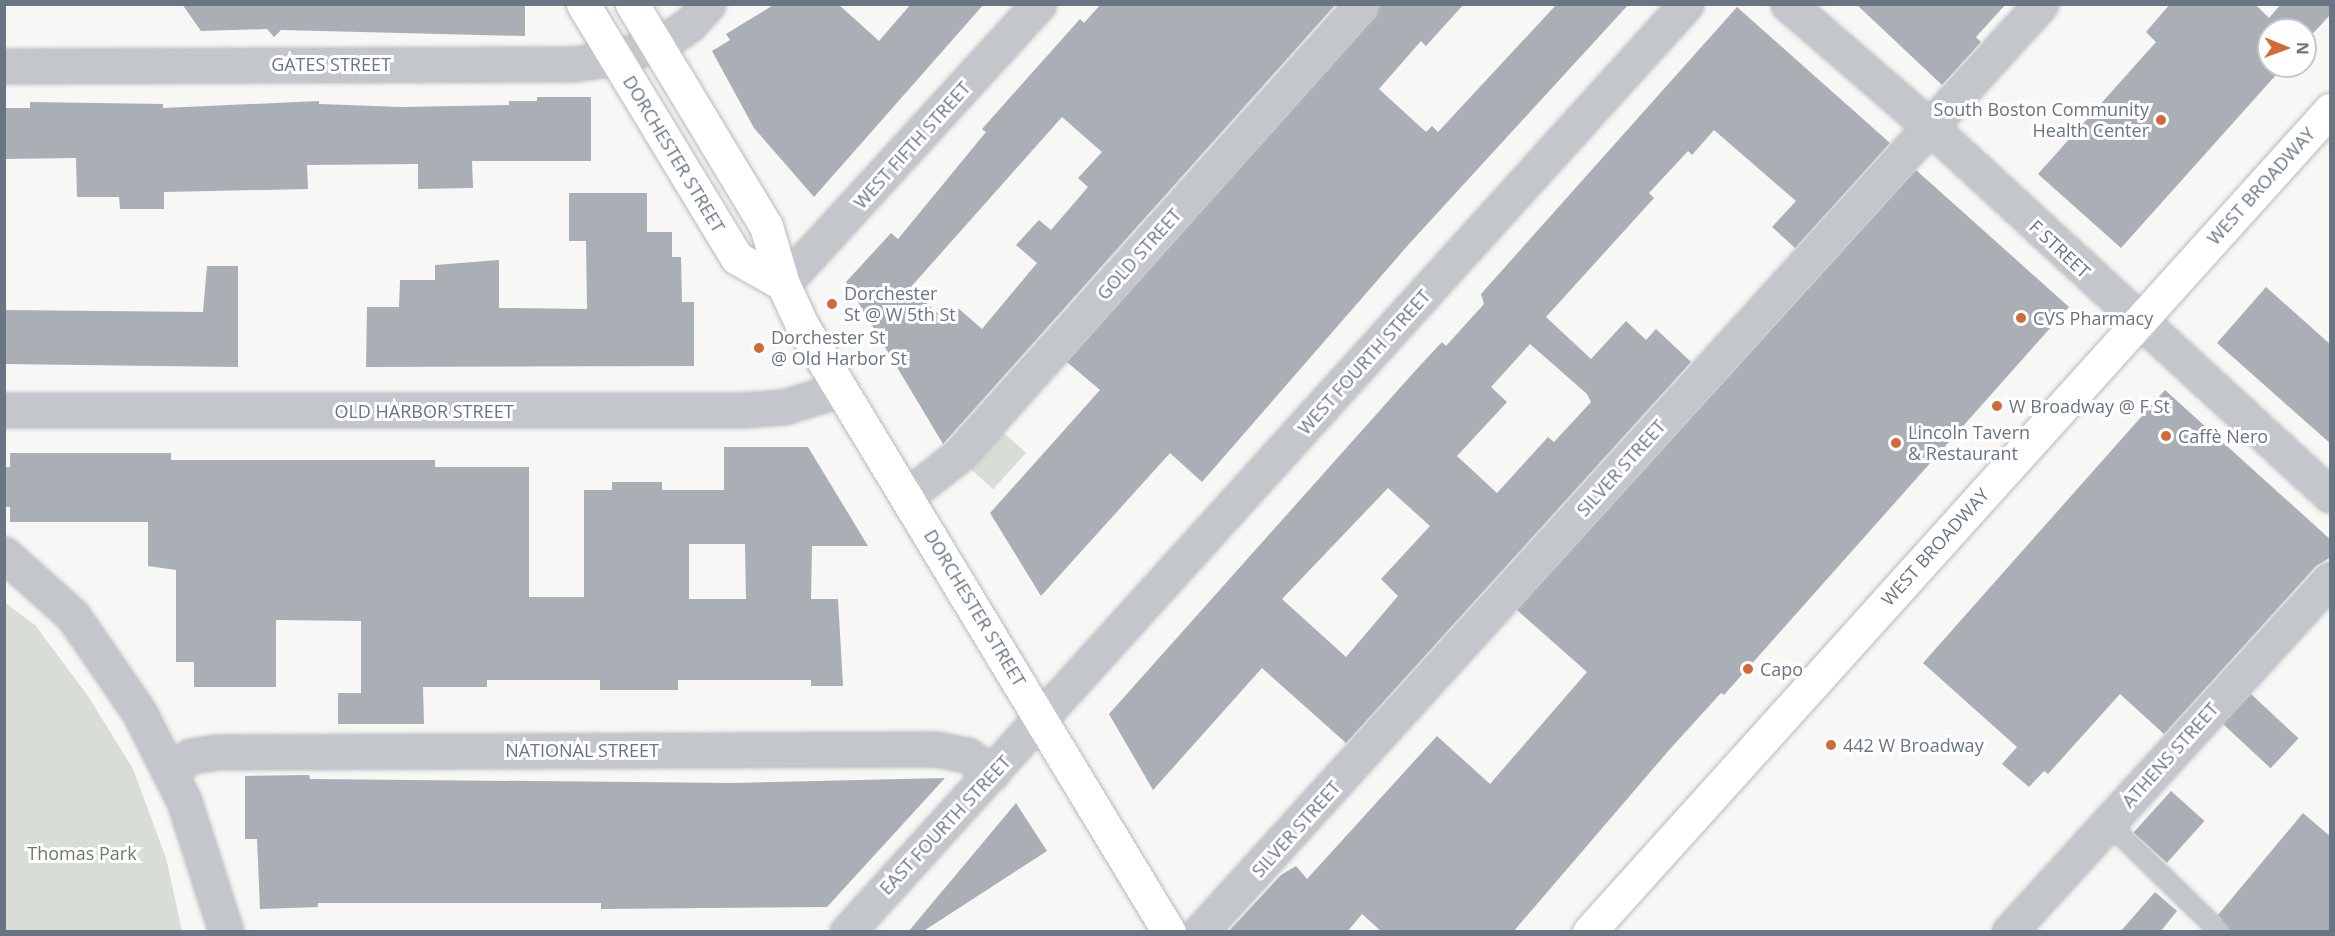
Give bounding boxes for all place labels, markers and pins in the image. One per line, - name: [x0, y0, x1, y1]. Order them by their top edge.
- place label: South Boston Community Health Center: [1934, 99, 2149, 142]
- marker: South Boston Community Health Center: [2154, 113, 2168, 127]
- place label: Dorchester St @ W 5th St: [844, 283, 956, 326]
- marker: Dorchester St @ W 5th St: [825, 297, 839, 311]
- place label: CVS Pharmacy: [2033, 307, 2153, 329]
- marker: CVS Pharmacy: [2014, 311, 2028, 325]
- place label: Dorchester St @ Old Harbor St: [771, 327, 907, 370]
- marker: Dorchester St @ Old Harbor St: [752, 341, 766, 355]
- place label: W Broadway @ F St: [2009, 395, 2170, 417]
- marker: W Broadway @ F St: [1990, 399, 2004, 413]
- place label: Lincoln Tavern & Restaurant: [1908, 422, 2030, 464]
- place label: Caffè Nero: [2178, 425, 2268, 447]
- marker: Caffè Nero: [2159, 429, 2173, 443]
- marker: Lincoln Tavern & Restaurant: [1889, 436, 1903, 450]
- place label: Capo: [1760, 658, 1803, 680]
- marker: Capo: [1741, 662, 1755, 676]
- place label: 442 W Broadway: [1843, 734, 1984, 756]
- marker: 442 W Broadway: [1824, 738, 1838, 752]

